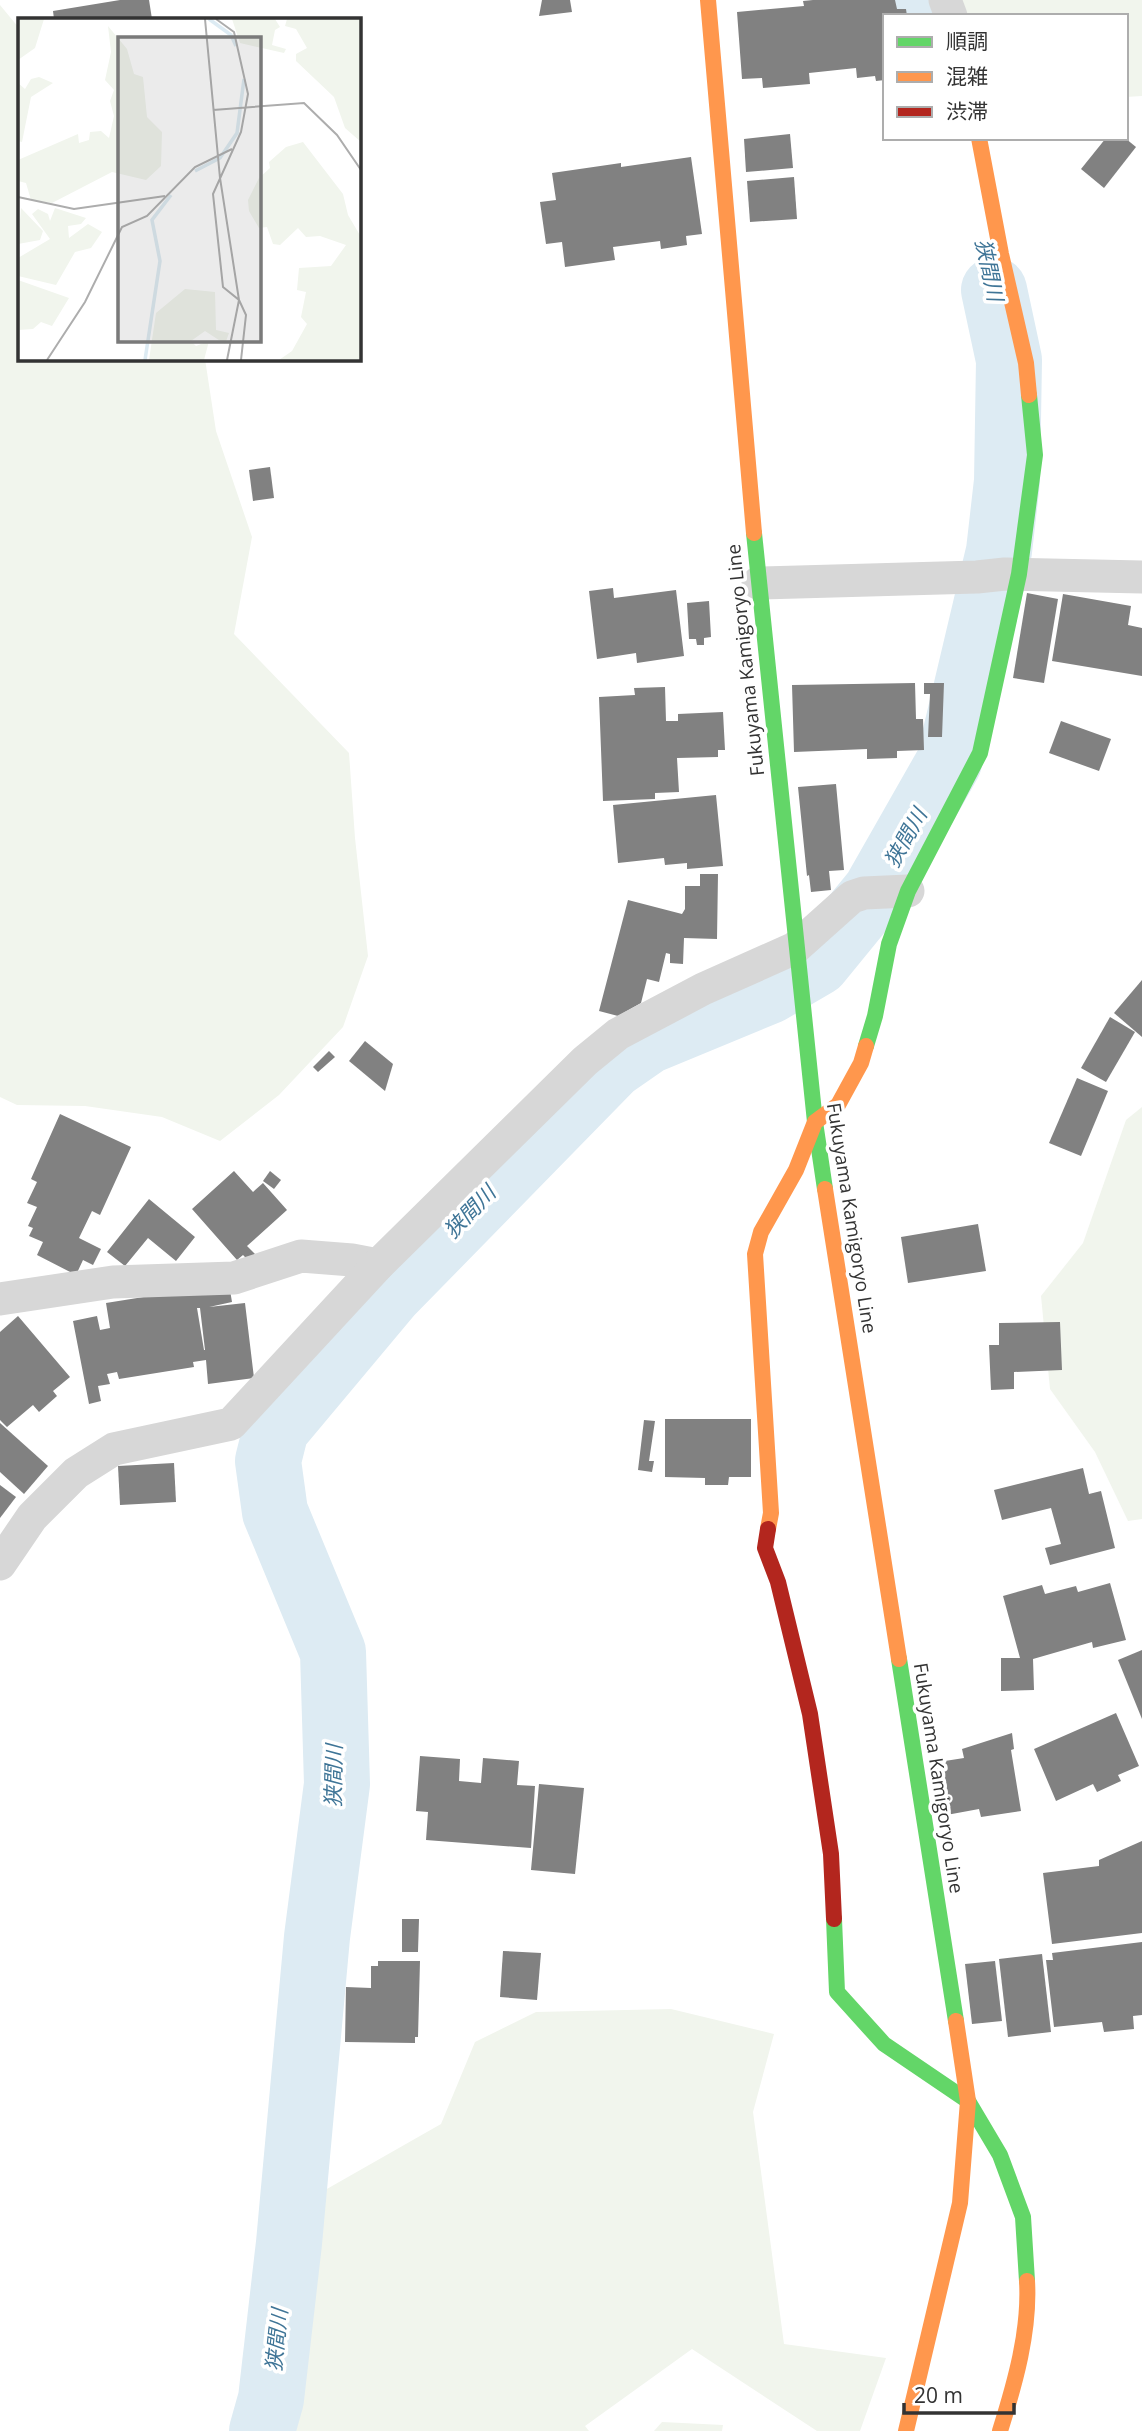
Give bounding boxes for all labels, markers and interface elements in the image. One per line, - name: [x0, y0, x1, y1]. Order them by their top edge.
- legend: [883, 14, 1128, 140]
- inset map: [18, 18, 360, 360]
- text: 順調: [946, 27, 988, 55]
- text: 混雑: [946, 62, 988, 90]
- text: 渋滞: [946, 97, 988, 125]
- water label: 狭間川: [970, 236, 1011, 305]
- street label: Fukuyama Kamigoryo Line: [720, 543, 770, 777]
- water label: 狭間川: [878, 801, 934, 872]
- street label: Fukuyama Kamigoryo Line: [821, 1101, 883, 1335]
- water label: 狭間川: [437, 1177, 503, 1244]
- street label: Fukuyama Kamigoryo Line: [908, 1661, 970, 1895]
- water label: 狭間川: [318, 1742, 348, 1808]
- water label: 狭間川: [259, 2305, 293, 2373]
- scale bar: [904, 2372, 1014, 2416]
- text: 20 m: [914, 2381, 963, 2409]

